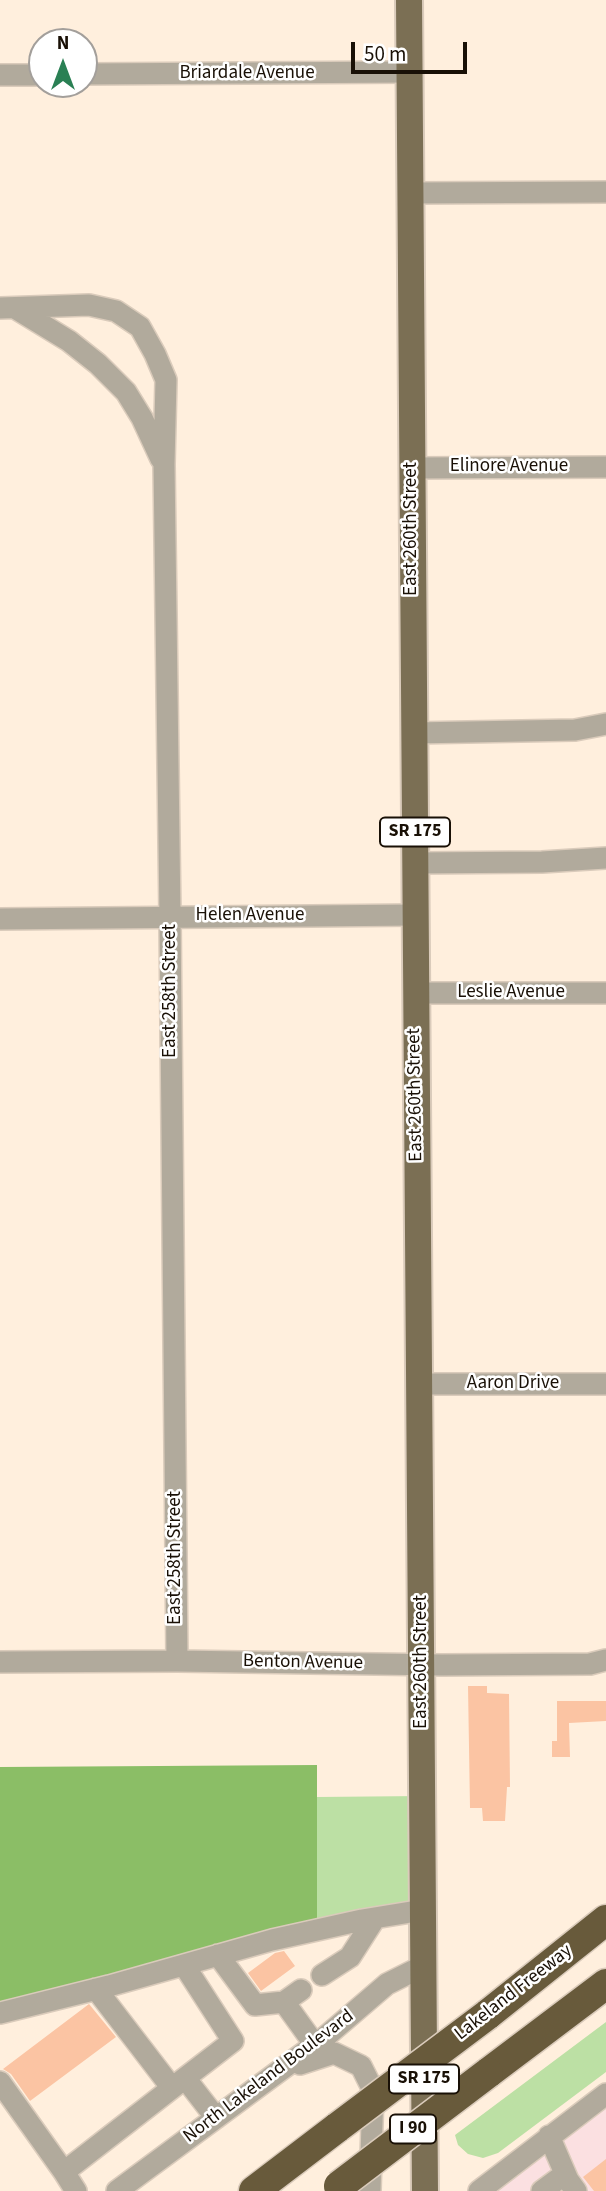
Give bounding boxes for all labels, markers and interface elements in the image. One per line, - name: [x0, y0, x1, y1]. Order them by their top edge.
- north arrow: [28, 28, 98, 98]
- scale bar: [354, 28, 470, 72]
- text: N: [57, 30, 69, 57]
- text: 50 m: [364, 39, 406, 69]
- street label: Briardale Avenue: [179, 63, 315, 85]
- street label: Elinore Avenue: [450, 456, 568, 478]
- street label: East 260th Street: [401, 462, 423, 596]
- road number: SR 175: [380, 818, 450, 846]
- street label: Helen Avenue: [196, 905, 304, 927]
- street label: East 258th Street: [160, 924, 182, 1058]
- street label: Leslie Avenue: [457, 982, 565, 1004]
- street label: East 260th Street: [403, 1028, 429, 1162]
- street label: Aaron Drive: [467, 1373, 559, 1395]
- street label: East 258th Street: [165, 1491, 187, 1625]
- street label: East 260th Street: [411, 1595, 433, 1729]
- street label: Benton Avenue: [243, 1651, 363, 1675]
- street label: Lakeland Freeway: [451, 1940, 577, 2046]
- street label: North Lakeland Boulevard: [179, 2005, 359, 2149]
- road number: SR 175: [389, 2064, 459, 2094]
- road number: I 90: [390, 2115, 436, 2144]

